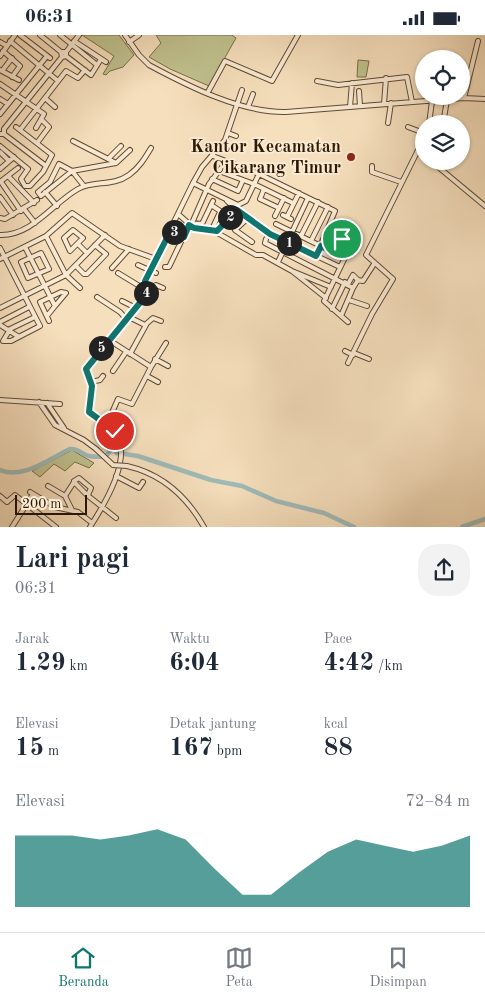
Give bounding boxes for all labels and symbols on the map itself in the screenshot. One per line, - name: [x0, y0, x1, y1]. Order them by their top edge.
- place label: Kantor Kecamatan Cikarang Timur: [190, 138, 341, 177]
- marker: Kantor Kecamatan Cikarang Timur: [345, 151, 357, 163]
- pin: 2: [218, 205, 242, 229]
- pin: [321, 218, 363, 260]
- pin: 3: [162, 219, 186, 245]
- pin: 1: [276, 231, 302, 255]
- pin: 4: [134, 281, 158, 305]
- pin: 5: [88, 335, 114, 361]
- pin: [94, 410, 136, 452]
- scale bar: [15, 492, 88, 515]

